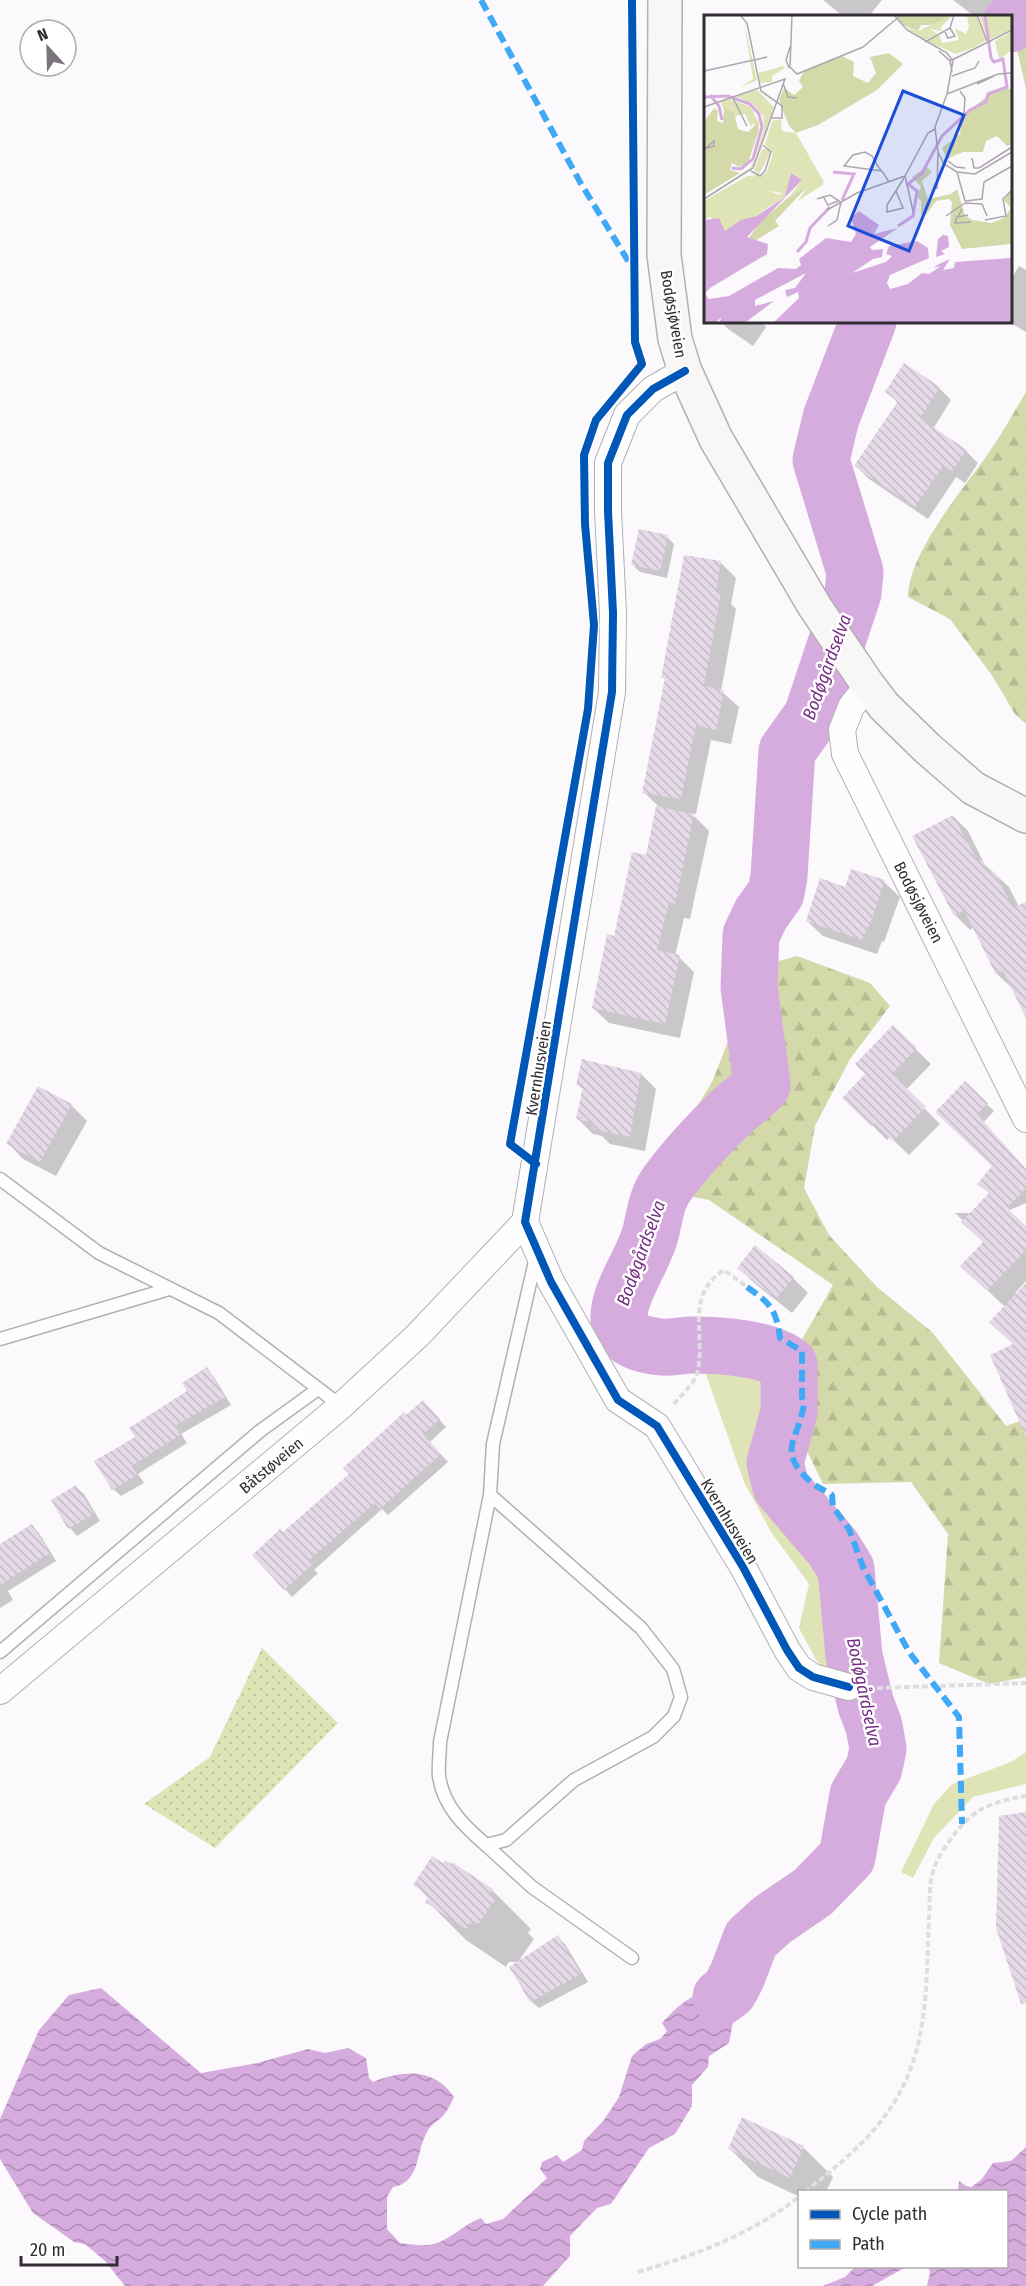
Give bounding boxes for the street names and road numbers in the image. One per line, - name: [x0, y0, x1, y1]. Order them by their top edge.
- street label: Bodøsjøveien: [656, 269, 691, 359]
- street label: Bodøsjøveien: [890, 858, 947, 946]
- street label: Kvernhusveien: [522, 1019, 555, 1117]
- street label: Båtstøveien: [236, 1433, 307, 1498]
- street label: Kvernhusveien: [697, 1475, 762, 1567]

